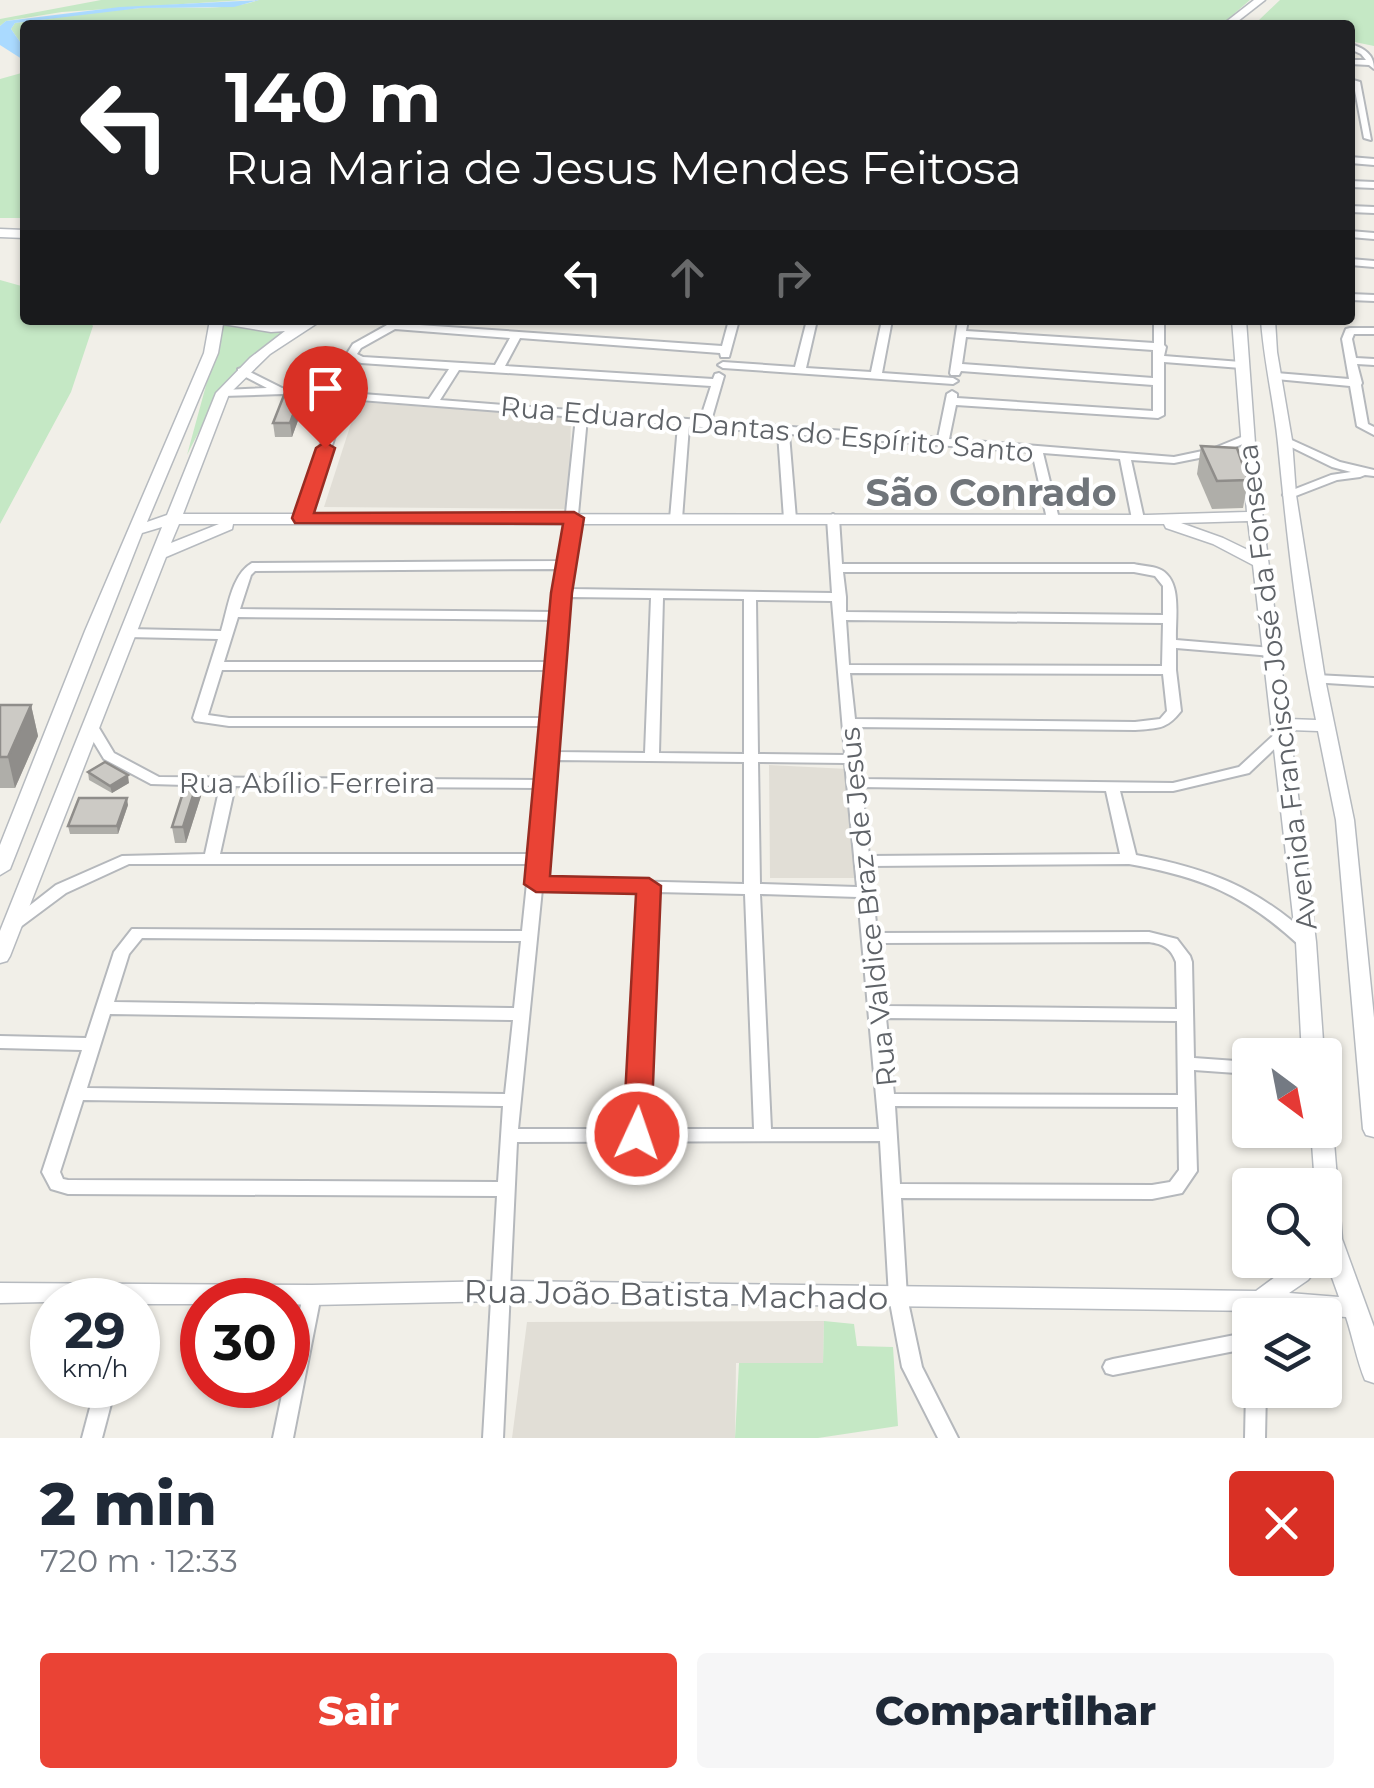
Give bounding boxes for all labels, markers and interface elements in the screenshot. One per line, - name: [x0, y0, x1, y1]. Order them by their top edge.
- text: 140 m: [225, 54, 441, 140]
- icon: left: [60, 60, 190, 190]
- text: Rua Maria de Jesus Mendes Feitosa: [225, 140, 1022, 195]
- icon: left: [555, 250, 610, 305]
- icon: ahead: [660, 250, 715, 305]
- icon: right: [765, 250, 820, 305]
- pin: [283, 346, 368, 449]
- icon: arrive: [298, 361, 353, 416]
- street label: Rua Eduardo Dantas do Espírito Santo: [499, 389, 1035, 469]
- street label: Avenida Francisco José da Fonseca: [1230, 442, 1324, 932]
- district label: São Conrado: [865, 469, 1117, 516]
- street label: Rua Valdice Braz de Jesus: [832, 726, 904, 1088]
- street label: Rua Abílio Ferreira: [179, 766, 435, 800]
- north arrow: [1232, 1038, 1342, 1148]
- map controls: [1232, 1038, 1342, 1408]
- position arrow: [585, 1082, 689, 1186]
- button: search: [1232, 1168, 1342, 1278]
- street label: Rua João Batista Machado: [463, 1271, 889, 1318]
- speed limit sign: 30: [180, 1278, 310, 1408]
- button: layers: [1232, 1298, 1342, 1408]
- text: 29: [64, 1300, 126, 1361]
- text: km/h: [62, 1353, 128, 1383]
- text: 2 min: [40, 1467, 217, 1540]
- button: close: [1229, 1471, 1334, 1576]
- text: 720 m · 12:33: [40, 1541, 238, 1580]
- button: Sair: [40, 1653, 677, 1768]
- button: Compartilhar: [697, 1653, 1334, 1768]

